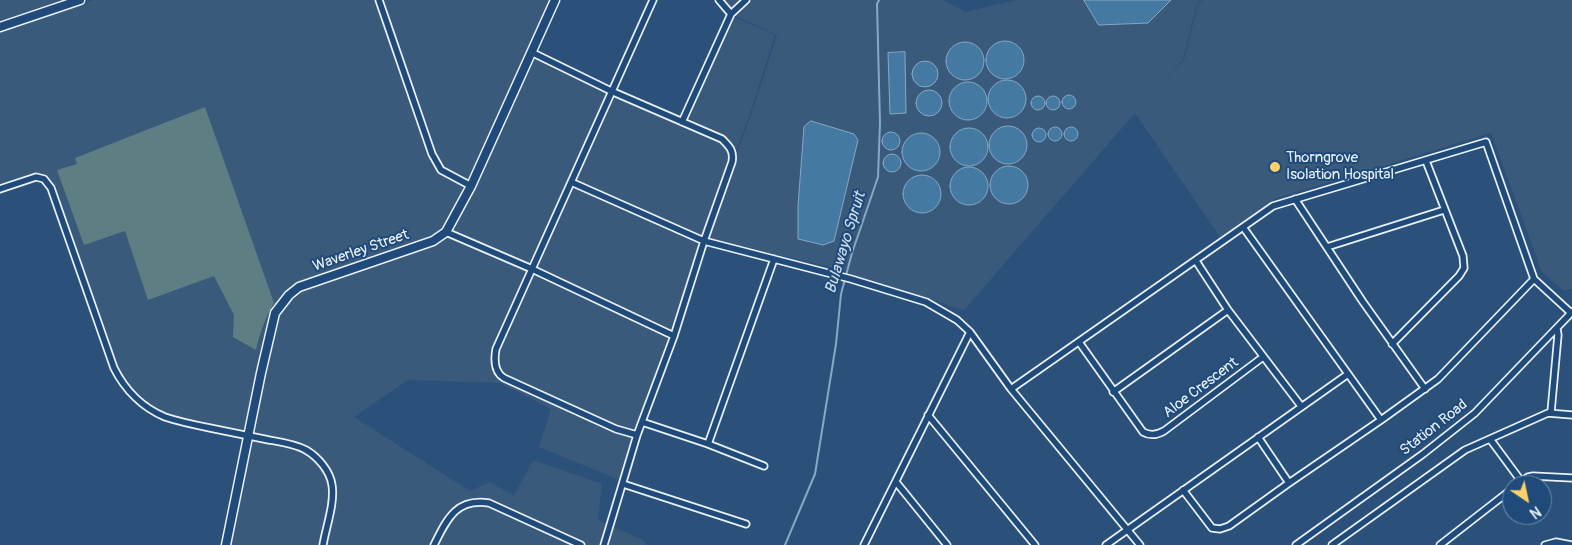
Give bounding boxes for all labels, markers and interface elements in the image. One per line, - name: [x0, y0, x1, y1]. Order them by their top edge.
- place label: Thorngrove Isolation Hospital: [1286, 149, 1394, 184]
- marker: Thorngrove Isolation Hospital: [1268, 160, 1282, 174]
- water label: Bulawayo Spruit: [821, 190, 871, 296]
- street label: Waverley Street: [311, 226, 411, 276]
- street label: Aloe Crescent: [1160, 354, 1242, 422]
- street label: Station Road: [1397, 396, 1471, 460]
- north arrow: [1502, 475, 1552, 525]
- text: N: [1526, 502, 1544, 522]

